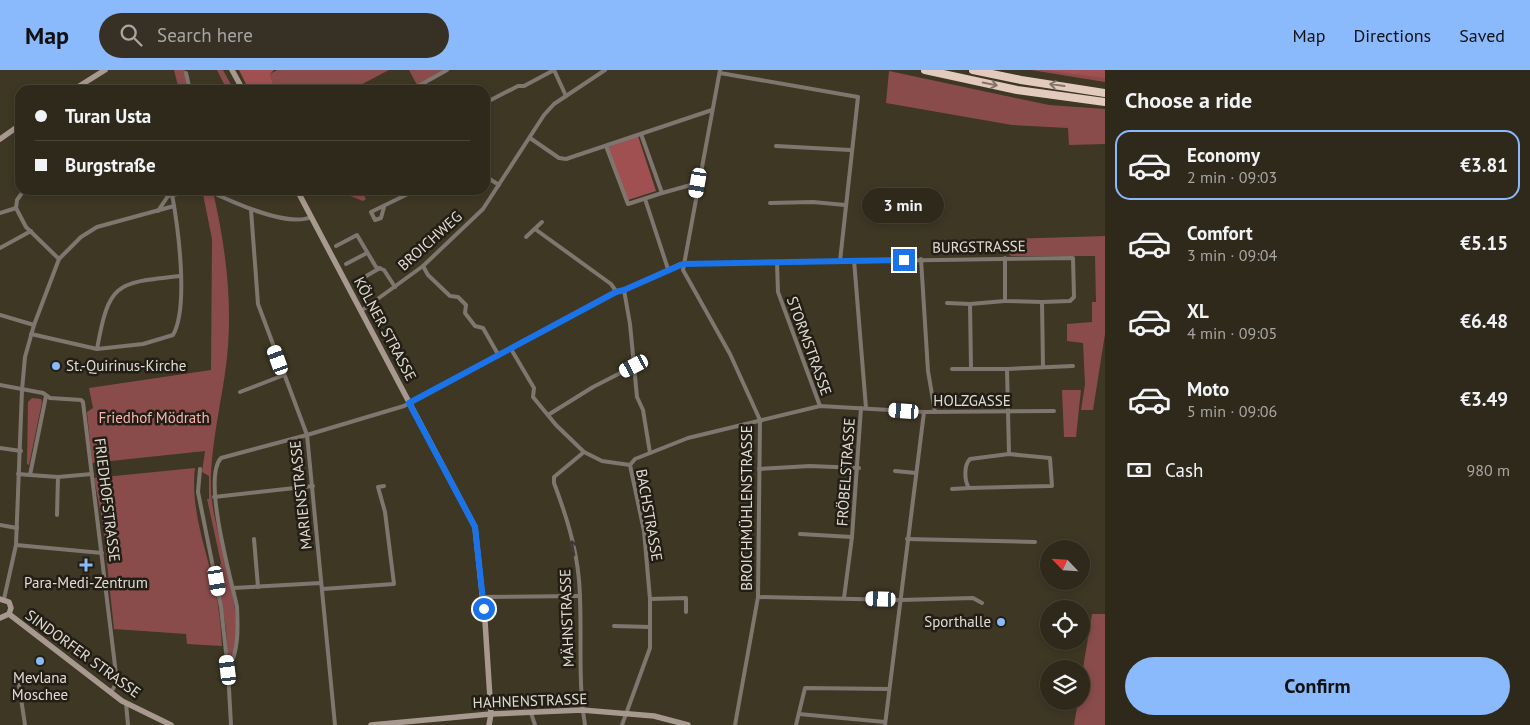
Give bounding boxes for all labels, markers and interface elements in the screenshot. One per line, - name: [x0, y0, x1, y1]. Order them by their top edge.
- search box: [99, 13, 449, 58]
- text: Map: [25, 20, 69, 51]
- icon: search: [117, 21, 145, 49]
- text: Search here: [157, 23, 253, 47]
- text: Map: [1293, 24, 1325, 47]
- text: Directions: [1353, 24, 1431, 47]
- text: Saved: [1459, 24, 1505, 47]
- one-way arrow: [981, 80, 997, 89]
- one-way arrow: [1049, 80, 1065, 90]
- text: Choose a ride: [1125, 86, 1252, 114]
- text: Turan Usta: [65, 104, 151, 128]
- icon: car: [1127, 143, 1172, 188]
- text: Economy: [1187, 143, 1260, 167]
- text: Burgstraße: [65, 153, 156, 177]
- text: €3.81: [1460, 153, 1508, 177]
- car: [688, 167, 707, 199]
- text: 2 min · 09:03: [1187, 167, 1277, 187]
- callout: 3 min: [863, 188, 945, 222]
- text: 3 min: [883, 195, 923, 215]
- street label: BROICHWEG: [394, 207, 466, 274]
- icon: car: [1127, 221, 1172, 266]
- text: Comfort: [1187, 221, 1253, 245]
- text: €5.15: [1460, 231, 1508, 255]
- street label: BURGSTRASSE: [932, 236, 1026, 257]
- text: 3 min · 09:04: [1187, 245, 1277, 265]
- route end: [893, 249, 915, 271]
- street label: KÖLNER STRASSE: [350, 274, 421, 384]
- street label: STORMSTRASSE: [783, 294, 836, 398]
- icon: car: [1127, 299, 1172, 344]
- text: XL: [1187, 299, 1209, 323]
- text: €6.48: [1460, 309, 1508, 333]
- text: 4 min · 09:05: [1187, 323, 1277, 343]
- car: [265, 343, 290, 377]
- car: [617, 353, 650, 379]
- place label: St.-Quirinus-Kirche: [66, 356, 186, 375]
- marker: St.-Quirinus-Kirche: [50, 360, 62, 372]
- icon: car: [1127, 377, 1172, 422]
- text: Moto: [1187, 377, 1229, 401]
- text: €3.49: [1460, 387, 1508, 411]
- street label: HOLZGASSE: [933, 391, 1011, 410]
- text: 5 min · 09:06: [1187, 401, 1277, 421]
- car: [888, 402, 919, 420]
- park label: Friedhof Mödrath: [98, 408, 210, 427]
- street label: FRÖBELSTRASSE: [832, 417, 859, 527]
- street label: BROICHMÜHLENSTRASSE: [737, 425, 756, 591]
- street label: FRIEDHOFSTRASSE: [90, 437, 125, 563]
- street label: MARIENSTRASSE: [285, 440, 316, 551]
- icon: cash: [1125, 456, 1153, 484]
- text: Cash: [1165, 458, 1203, 482]
- text: 980 m: [1467, 460, 1510, 480]
- street label: BACHSTRASSE: [632, 467, 667, 563]
- one-way arrow: [568, 540, 578, 556]
- north arrow: [1040, 540, 1090, 590]
- map controls: [1040, 540, 1090, 710]
- marker: Para-Medi-Zentrum: [79, 558, 93, 572]
- car: [207, 565, 226, 597]
- street label: MÄHNSTRASSE: [555, 569, 578, 668]
- place label: Para-Medi-Zentrum: [24, 573, 148, 592]
- car: [865, 591, 896, 607]
- route start: [473, 598, 495, 620]
- button: locate: [1040, 600, 1090, 650]
- street label: SINDORFER STRASSE: [22, 605, 145, 702]
- place label: Sporthalle: [924, 612, 991, 631]
- marker: Sporthalle: [995, 616, 1007, 628]
- car: [218, 654, 237, 686]
- marker: Mevlana Moschee: [34, 655, 46, 667]
- button: Confirm: [1125, 657, 1510, 715]
- button: layers: [1040, 660, 1090, 710]
- place label: Mevlana Moschee: [12, 668, 68, 704]
- street label: HAHNENSTRASSE: [472, 689, 588, 712]

